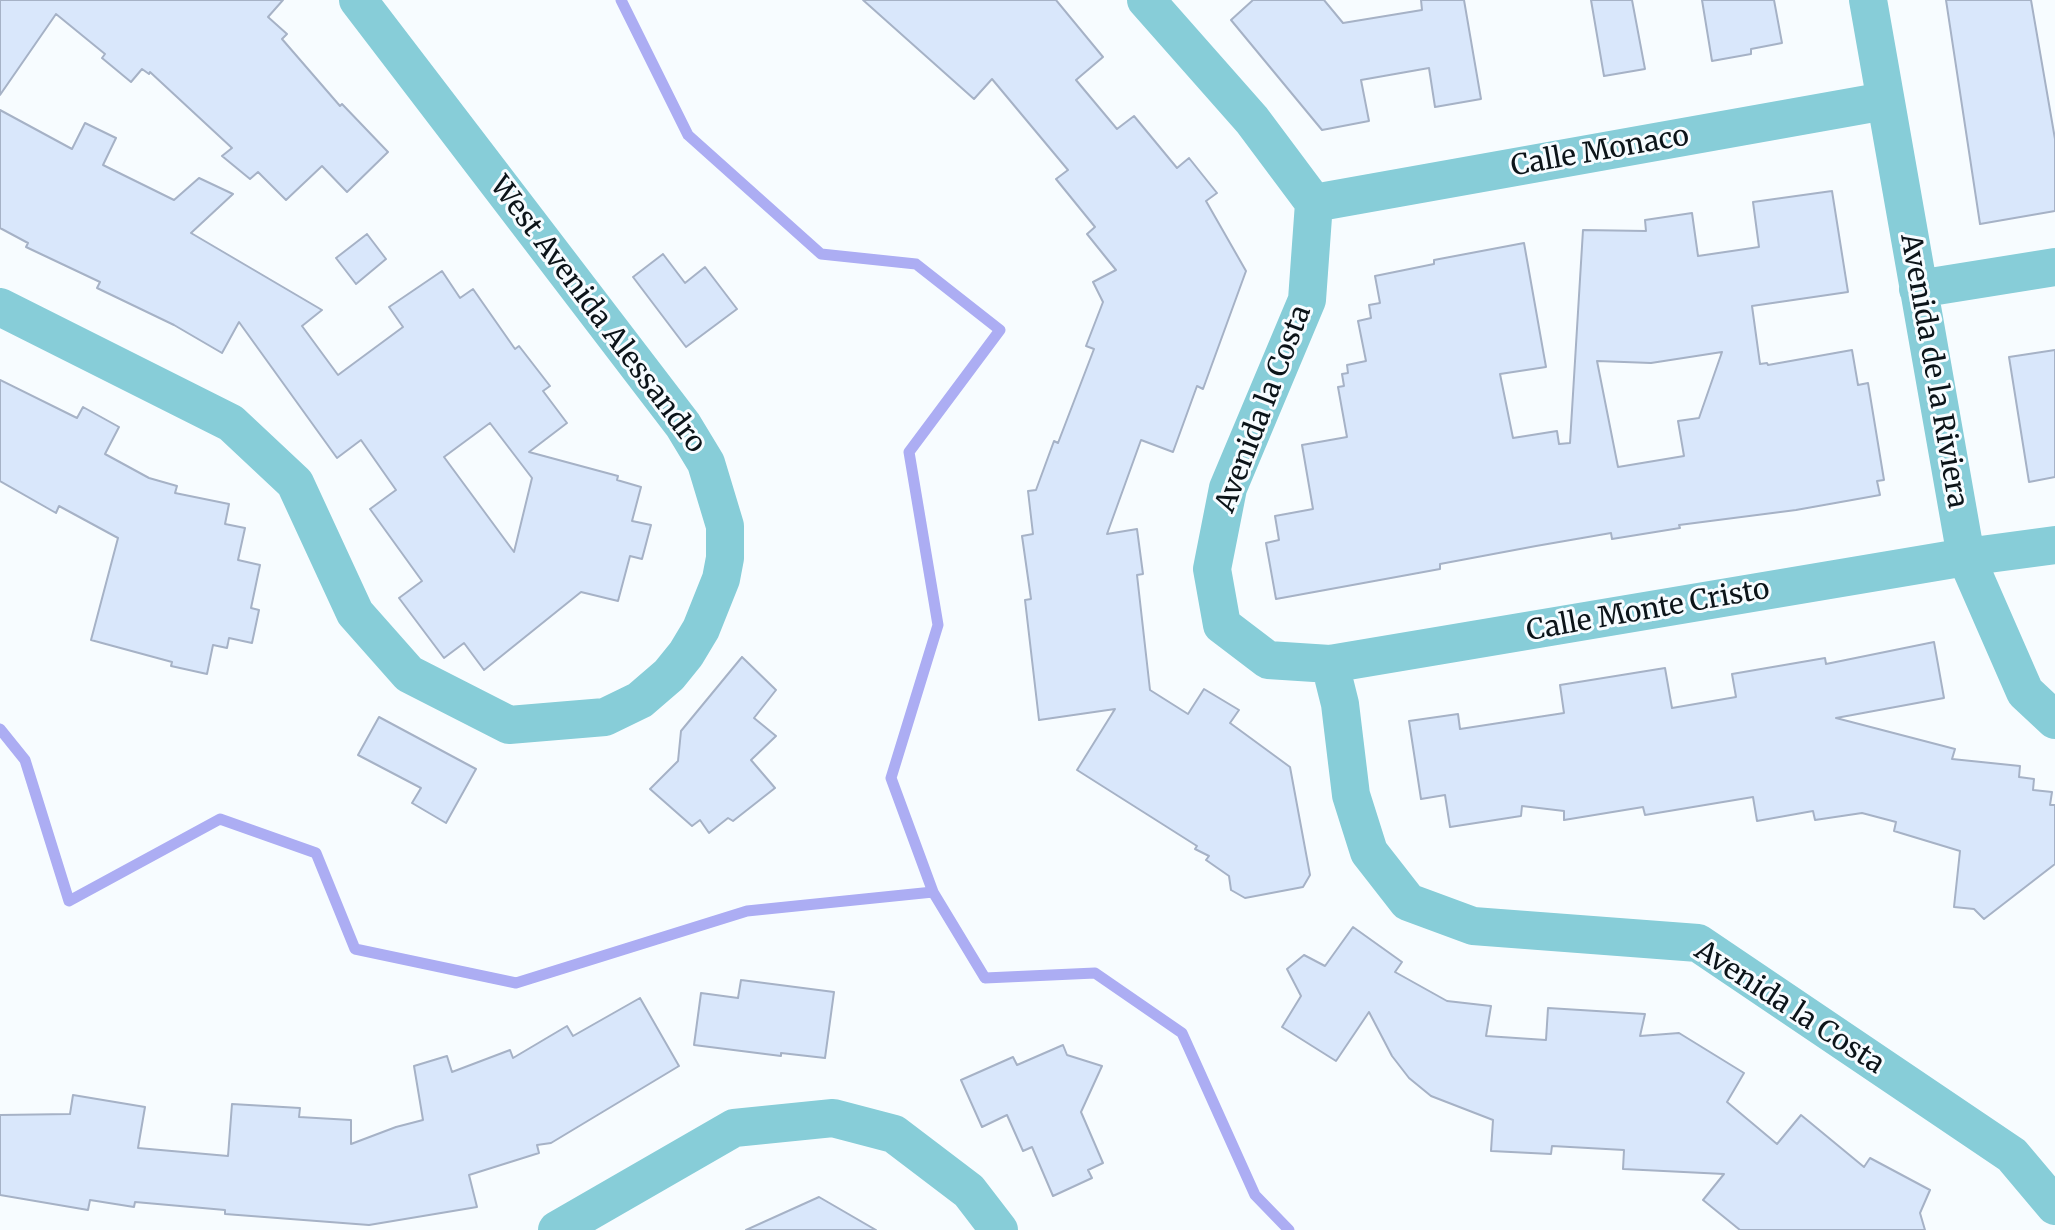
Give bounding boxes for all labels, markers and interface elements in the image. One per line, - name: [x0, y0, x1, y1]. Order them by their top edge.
- street label: Calle Monaco: [1508, 120, 1692, 184]
- street label: West Avenida Alessandro: [482, 170, 712, 460]
- street label: Avenida de la Riviera: [1892, 231, 1974, 511]
- street label: Avenida la Costa: [1209, 301, 1319, 517]
- street label: Calle Monte Cristo: [1524, 573, 1772, 649]
- street label: Avenida la Costa: [1688, 934, 1890, 1082]

